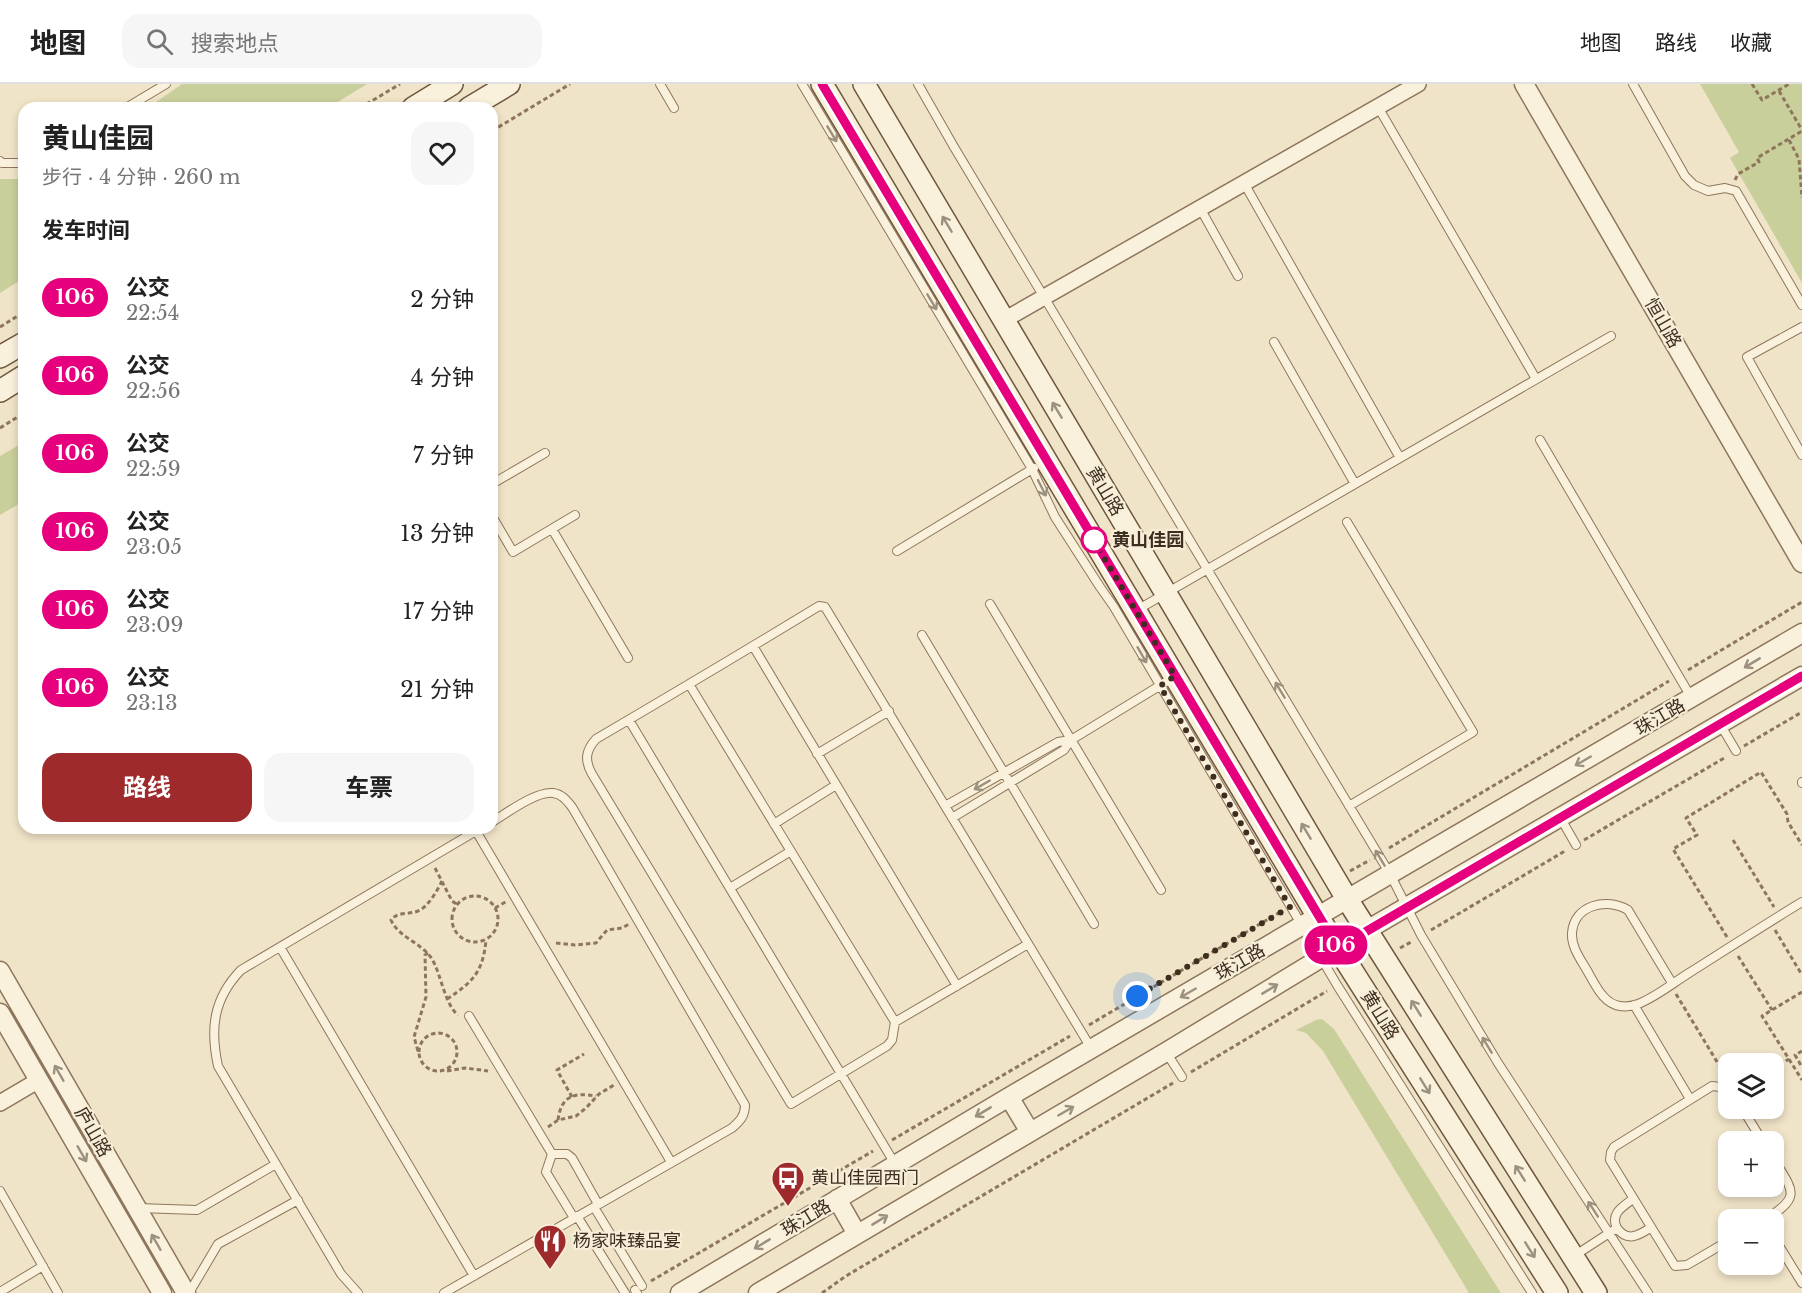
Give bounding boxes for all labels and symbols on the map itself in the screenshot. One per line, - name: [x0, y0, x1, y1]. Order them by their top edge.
- one-way arrow: [826, 125, 838, 142]
- one-way arrow: [941, 216, 953, 233]
- one-way arrow: [926, 293, 938, 310]
- street label: 恒山路: [1640, 294, 1686, 352]
- one-way arrow: [1051, 402, 1063, 419]
- street label: 黄山路: [1082, 462, 1128, 520]
- one-way arrow: [1036, 478, 1048, 496]
- marker: 黄山佳园: [1081, 527, 1107, 553]
- place label: 黄山佳园: [1112, 529, 1184, 551]
- one-way arrow: [1136, 646, 1148, 663]
- one-way arrow: [1744, 657, 1761, 669]
- one-way arrow: [1273, 682, 1285, 699]
- street label: 珠江路: [1631, 694, 1689, 740]
- one-way arrow: [1575, 756, 1592, 768]
- one-way arrow: [974, 779, 991, 791]
- one-way arrow: [1300, 823, 1312, 840]
- one-way arrow: [1374, 850, 1386, 867]
- line badge: 106: [1302, 926, 1370, 964]
- street label: 珠江路: [1211, 939, 1269, 985]
- your location: [1122, 981, 1152, 1011]
- one-way arrow: [1261, 983, 1278, 995]
- street label: 黄山路: [1356, 986, 1404, 1044]
- one-way arrow: [1180, 987, 1197, 999]
- one-way arrow: [1409, 1000, 1421, 1017]
- one-way arrow: [1481, 1037, 1493, 1054]
- one-way arrow: [53, 1065, 65, 1082]
- one-way arrow: [1419, 1077, 1432, 1094]
- street label: 庐山路: [70, 1103, 116, 1161]
- one-way arrow: [1057, 1105, 1074, 1117]
- one-way arrow: [975, 1107, 992, 1119]
- one-way arrow: [76, 1145, 88, 1162]
- bus stop icon: 黄山佳园西门: [770, 1160, 806, 1207]
- one-way arrow: [1514, 1165, 1526, 1182]
- place label: 黄山佳园西门: [811, 1167, 919, 1189]
- street label: 珠江路: [777, 1195, 835, 1241]
- one-way arrow: [1587, 1201, 1599, 1218]
- one-way arrow: [871, 1214, 888, 1226]
- restaurant icon: 杨家味臻品宴: [532, 1223, 568, 1270]
- place label: 杨家味臻品宴: [573, 1230, 681, 1252]
- one-way arrow: [150, 1234, 162, 1251]
- one-way arrow: [754, 1239, 771, 1251]
- one-way arrow: [1524, 1241, 1536, 1258]

